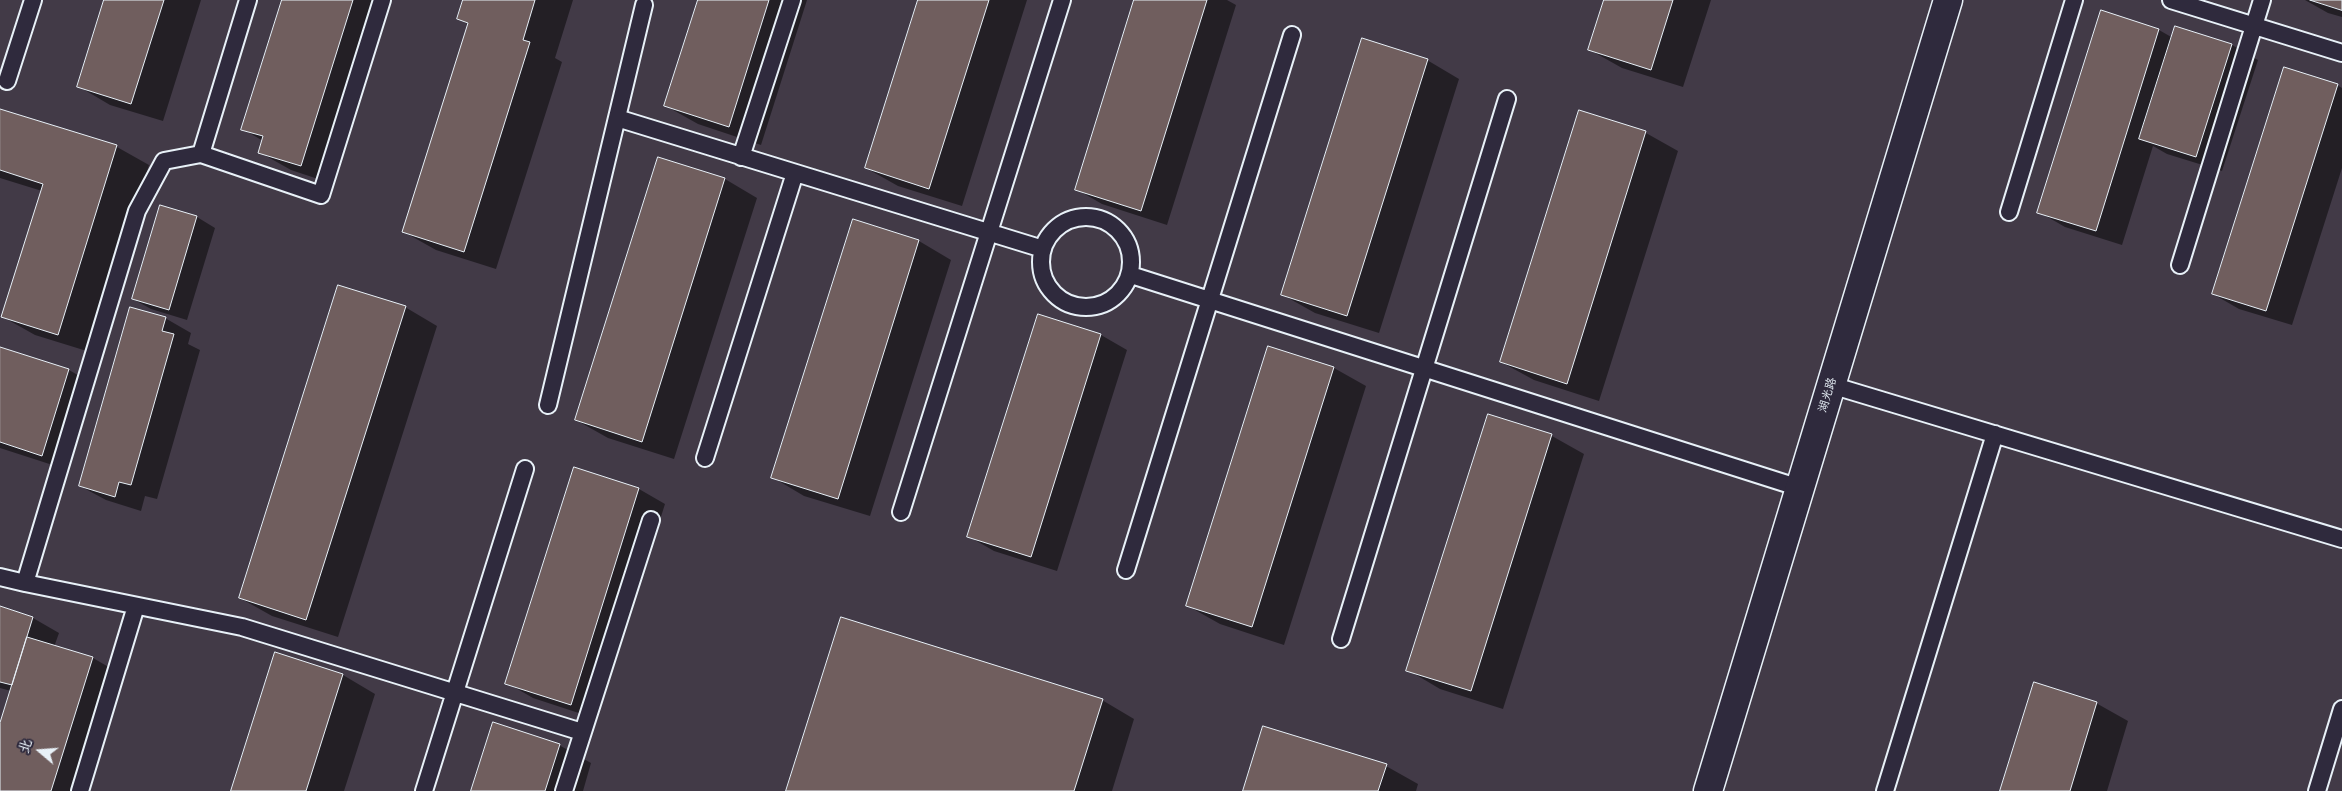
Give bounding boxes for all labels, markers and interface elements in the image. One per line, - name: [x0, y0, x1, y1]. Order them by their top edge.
- street label: 湖光路: [1816, 376, 1840, 414]
- north arrow: [15, 726, 65, 776]
- text: 北: [15, 737, 36, 755]

